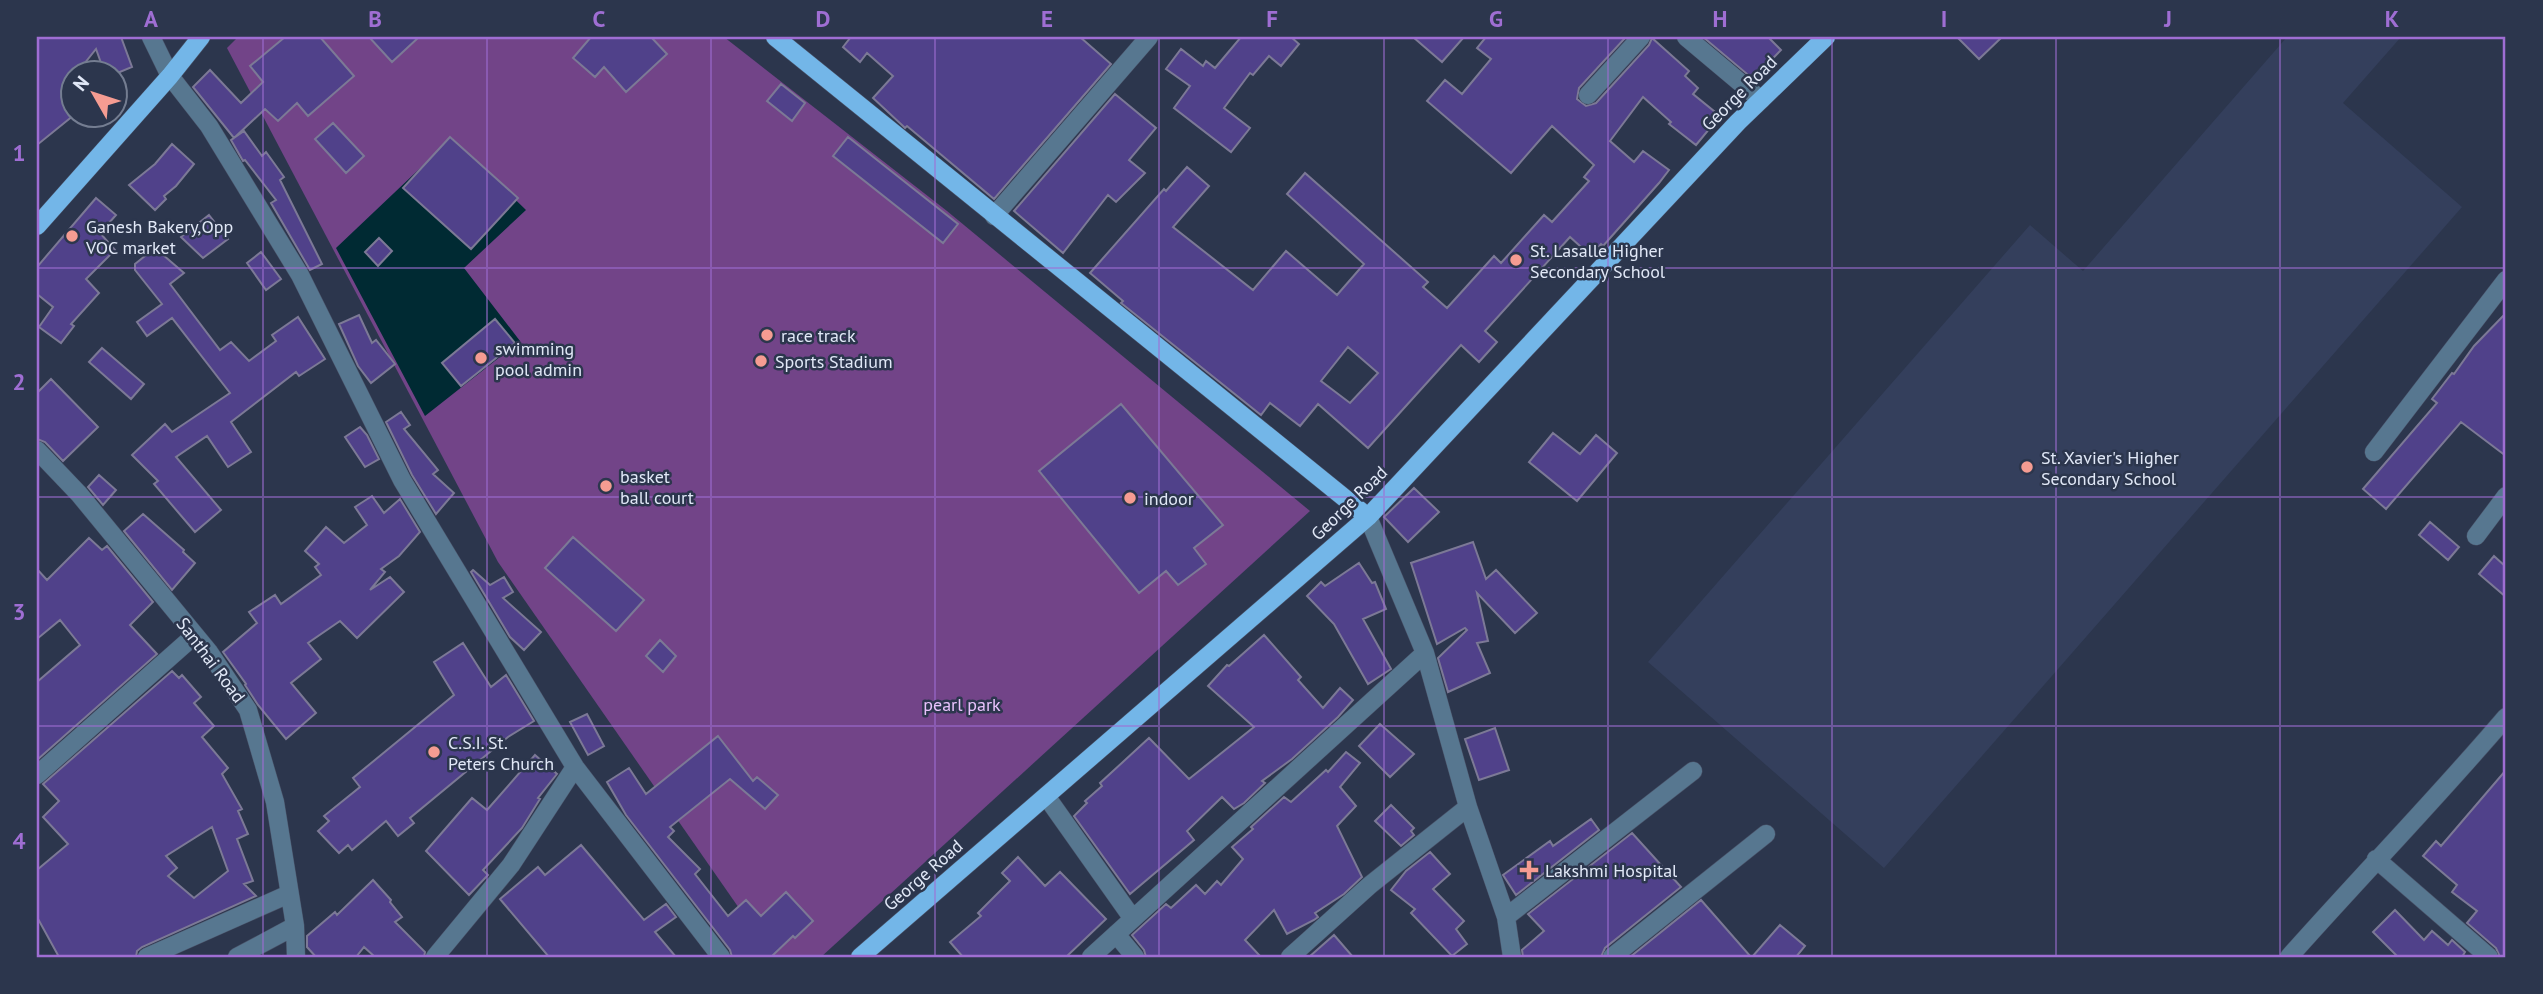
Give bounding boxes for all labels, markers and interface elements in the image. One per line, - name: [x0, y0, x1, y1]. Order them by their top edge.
- text: A: [144, 4, 158, 33]
- text: B: [368, 4, 382, 33]
- text: C: [593, 4, 606, 33]
- text: D: [816, 4, 830, 33]
- text: E: [1041, 4, 1053, 33]
- text: F: [1266, 4, 1278, 33]
- text: G: [1489, 4, 1503, 33]
- text: H: [1713, 4, 1727, 33]
- text: I: [1941, 4, 1947, 33]
- text: J: [2163, 4, 2172, 33]
- text: K: [2385, 4, 2399, 33]
- street label: George Road: [1696, 50, 1782, 136]
- north arrow: [60, 60, 130, 130]
- text: N: [68, 71, 94, 96]
- text: 1: [12, 138, 26, 167]
- place label: Ganesh Bakery,Opp VOC market: [85, 215, 233, 259]
- marker: Ganesh Bakery,Opp VOC market: [64, 228, 80, 244]
- place label: St. Lasalle Higher Secondary School: [1530, 239, 1666, 283]
- marker: St. Lasalle Higher Secondary School: [1508, 252, 1524, 268]
- place label: race track: [781, 324, 856, 347]
- marker: race track: [759, 327, 775, 343]
- place label: swimming pool admin: [495, 337, 582, 381]
- marker: swimming pool admin: [473, 350, 489, 366]
- place label: Sports Stadium: [775, 350, 893, 373]
- marker: Sports Stadium: [753, 353, 769, 369]
- text: 2: [12, 367, 26, 396]
- place label: St. Xavier's Higher Secondary School: [2041, 446, 2179, 490]
- marker: St. Xavier's Higher Secondary School: [2019, 459, 2035, 475]
- street label: George Road: [1306, 461, 1392, 545]
- place label: basket ball court: [620, 465, 694, 509]
- marker: basket ball court: [598, 478, 614, 494]
- place label: indoor: [1144, 487, 1194, 510]
- marker: indoor: [1122, 490, 1138, 506]
- text: 3: [12, 597, 26, 626]
- street label: Santhai Road: [171, 613, 251, 707]
- park label: pearl park: [923, 693, 1001, 716]
- place label: C.S.I. St. Peters Church: [448, 731, 554, 775]
- marker: C.S.I. St. Peters Church: [426, 744, 442, 760]
- text: 4: [12, 826, 26, 855]
- street label: George Road: [879, 834, 967, 916]
- place label: Lakshmi Hospital: [1545, 859, 1678, 882]
- marker: Lakshmi Hospital: [1519, 860, 1539, 880]

